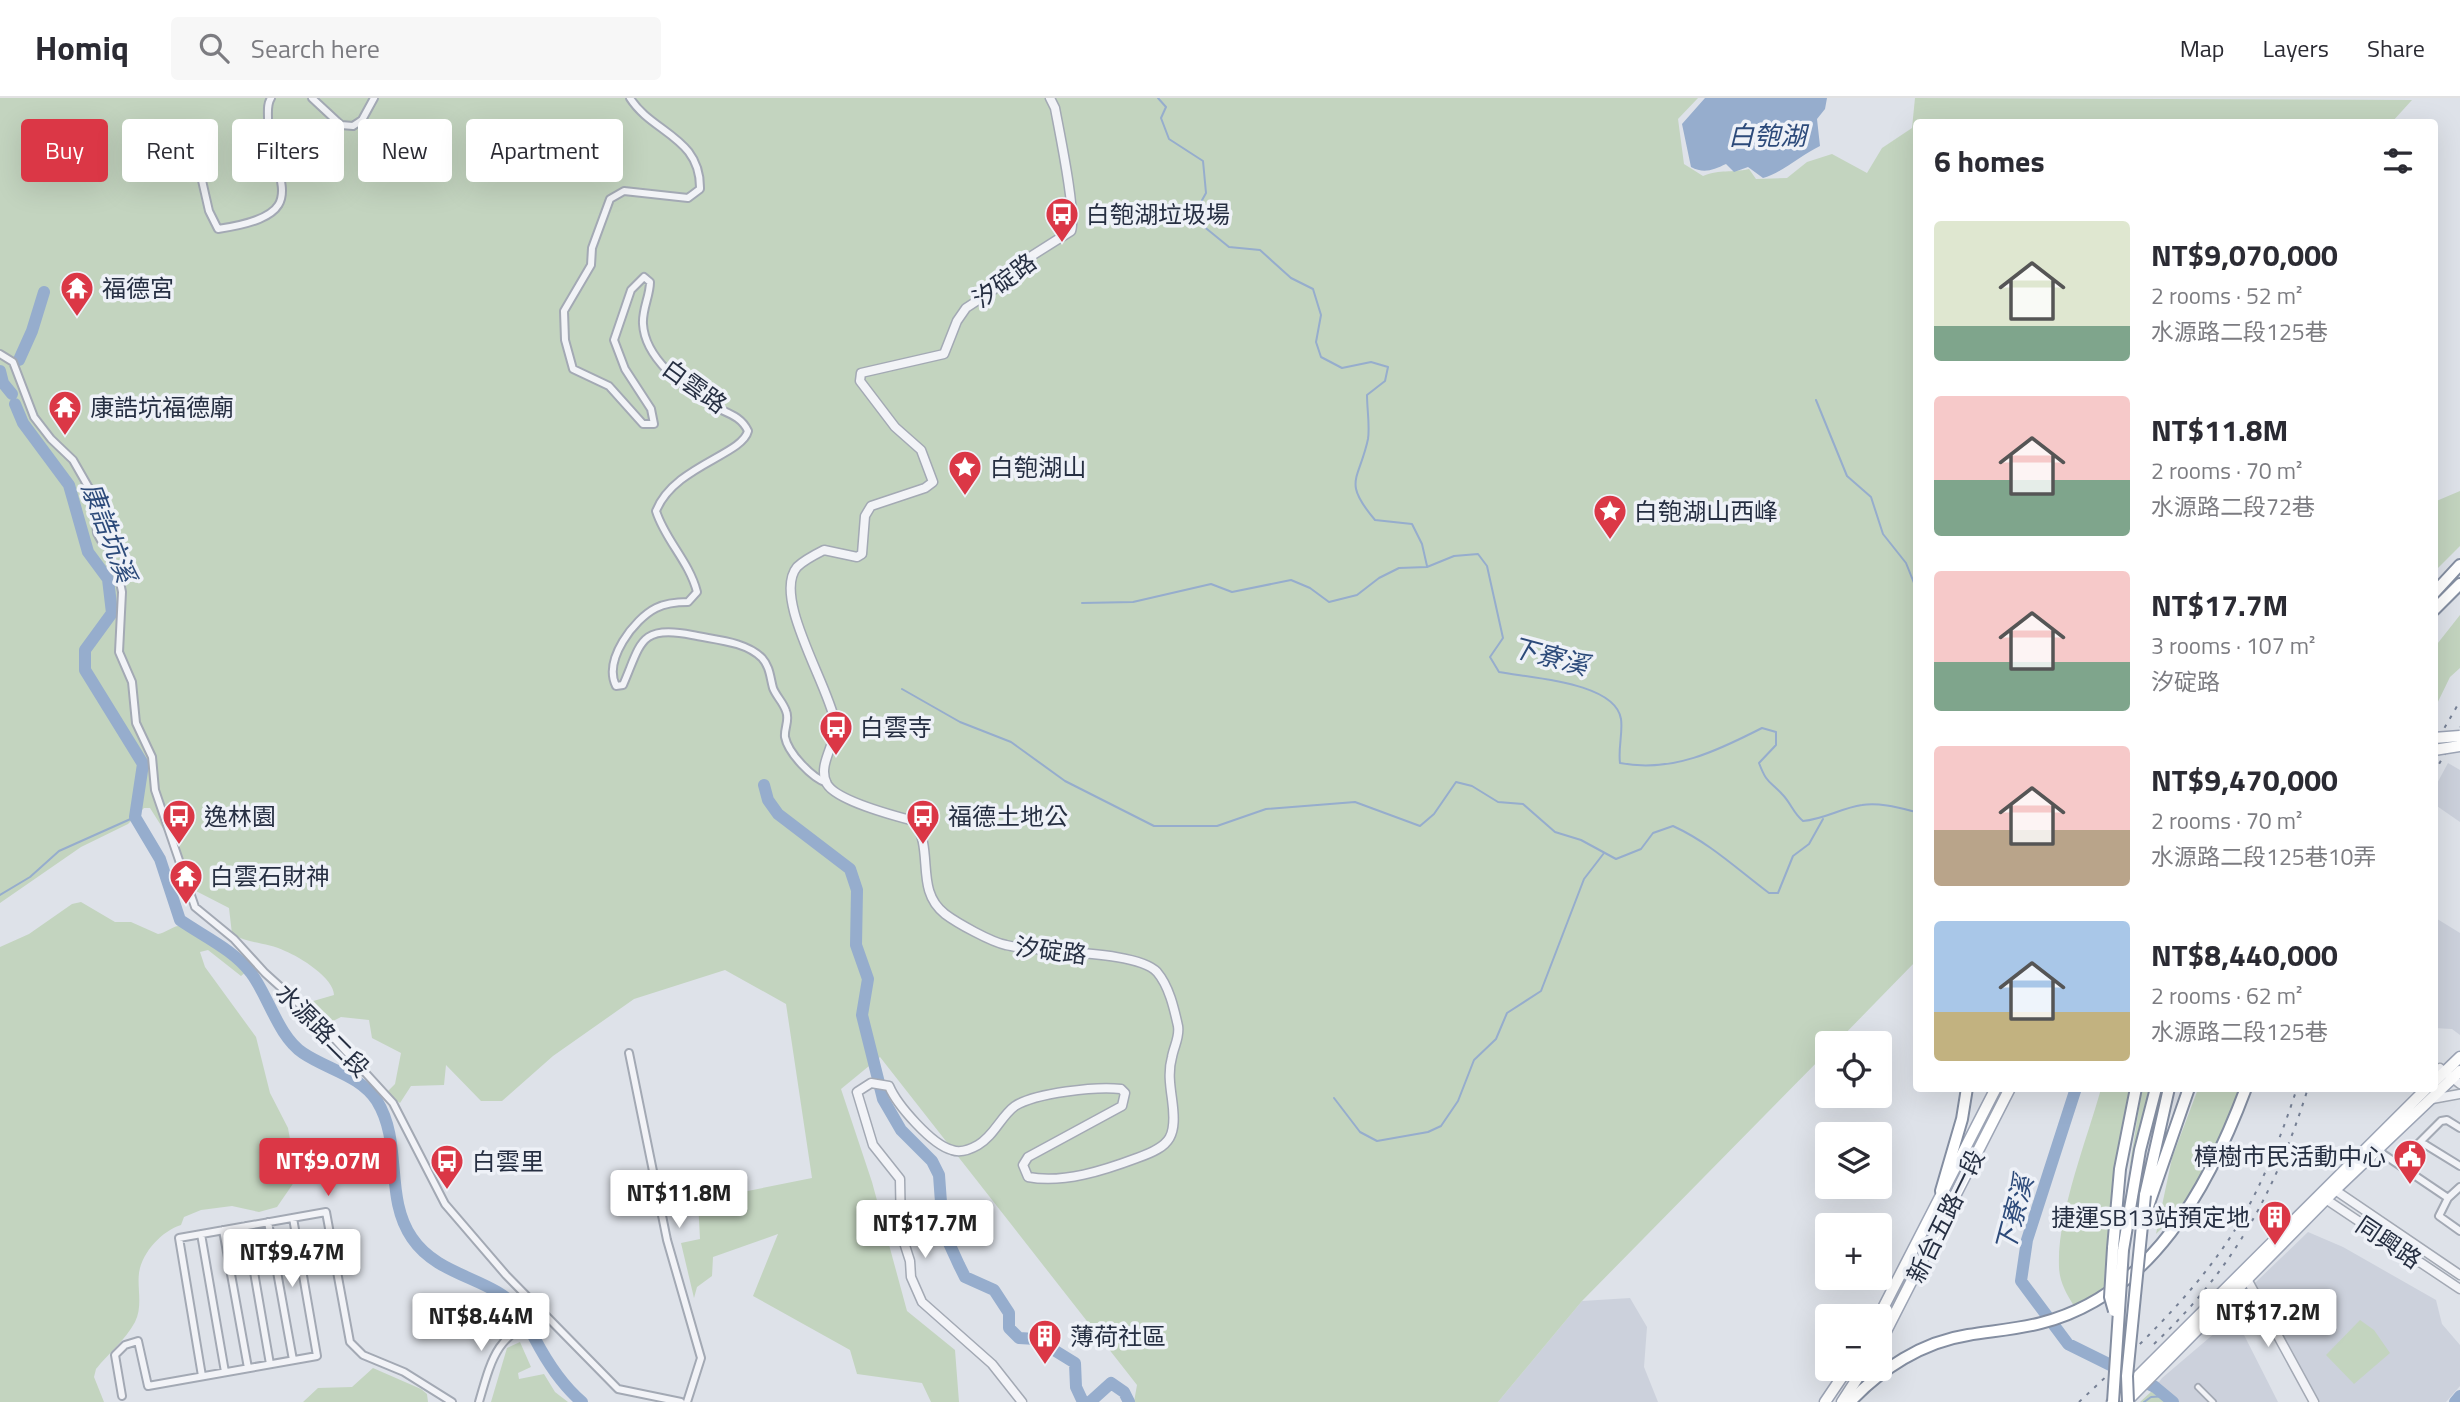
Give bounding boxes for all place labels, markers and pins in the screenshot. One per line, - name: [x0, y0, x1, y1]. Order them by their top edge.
- bus stop icon: 白匏湖垃圾場: [1043, 195, 1081, 244]
- place label: 白匏湖垃圾場: [1086, 196, 1230, 232]
- temple icon: 福德宮: [58, 269, 96, 318]
- place label: 福德宮: [102, 270, 174, 306]
- temple icon: 康誥坑福德廟: [46, 388, 84, 437]
- place label: 康誥坑福德廟: [90, 389, 234, 425]
- place icon: 白匏湖山: [946, 448, 984, 497]
- place label: 白匏湖山: [990, 449, 1086, 485]
- place icon: 白匏湖山西峰: [1591, 492, 1629, 541]
- place label: 白匏湖山西峰: [1634, 493, 1778, 529]
- bus stop icon: 白雲寺: [817, 708, 855, 757]
- place label: 白雲寺: [860, 709, 932, 745]
- bus stop icon: 逸林園: [160, 797, 198, 846]
- bus stop icon: 福德土地公: [904, 797, 942, 846]
- place label: 逸林園: [204, 798, 276, 834]
- place label: 福德土地公: [948, 798, 1068, 834]
- temple icon: 白雲石財神: [167, 857, 205, 906]
- place label: 白雲石財神: [210, 858, 330, 894]
- public building icon: 樟樹市民活動中心: [2391, 1137, 2429, 1186]
- pin: NT$9.07M: [256, 1138, 400, 1198]
- place label: 樟樹市民活動中心: [2194, 1138, 2386, 1174]
- bus stop icon: 白雲里: [428, 1142, 466, 1191]
- place label: 白雲里: [472, 1143, 544, 1179]
- pin: NT$11.8M: [607, 1170, 751, 1230]
- building icon: 捷運SB13站預定地: [2256, 1198, 2294, 1247]
- place label: 捷運SB13站預定地: [2051, 1199, 2250, 1235]
- pin: NT$17.7M: [853, 1200, 997, 1260]
- pin: NT$9.47M: [220, 1230, 364, 1289]
- pin: NT$17.2M: [2196, 1290, 2340, 1349]
- pin: NT$8.44M: [409, 1294, 553, 1353]
- building icon: 薄荷社區: [1026, 1317, 1064, 1366]
- place label: 薄荷社區: [1070, 1318, 1166, 1354]

